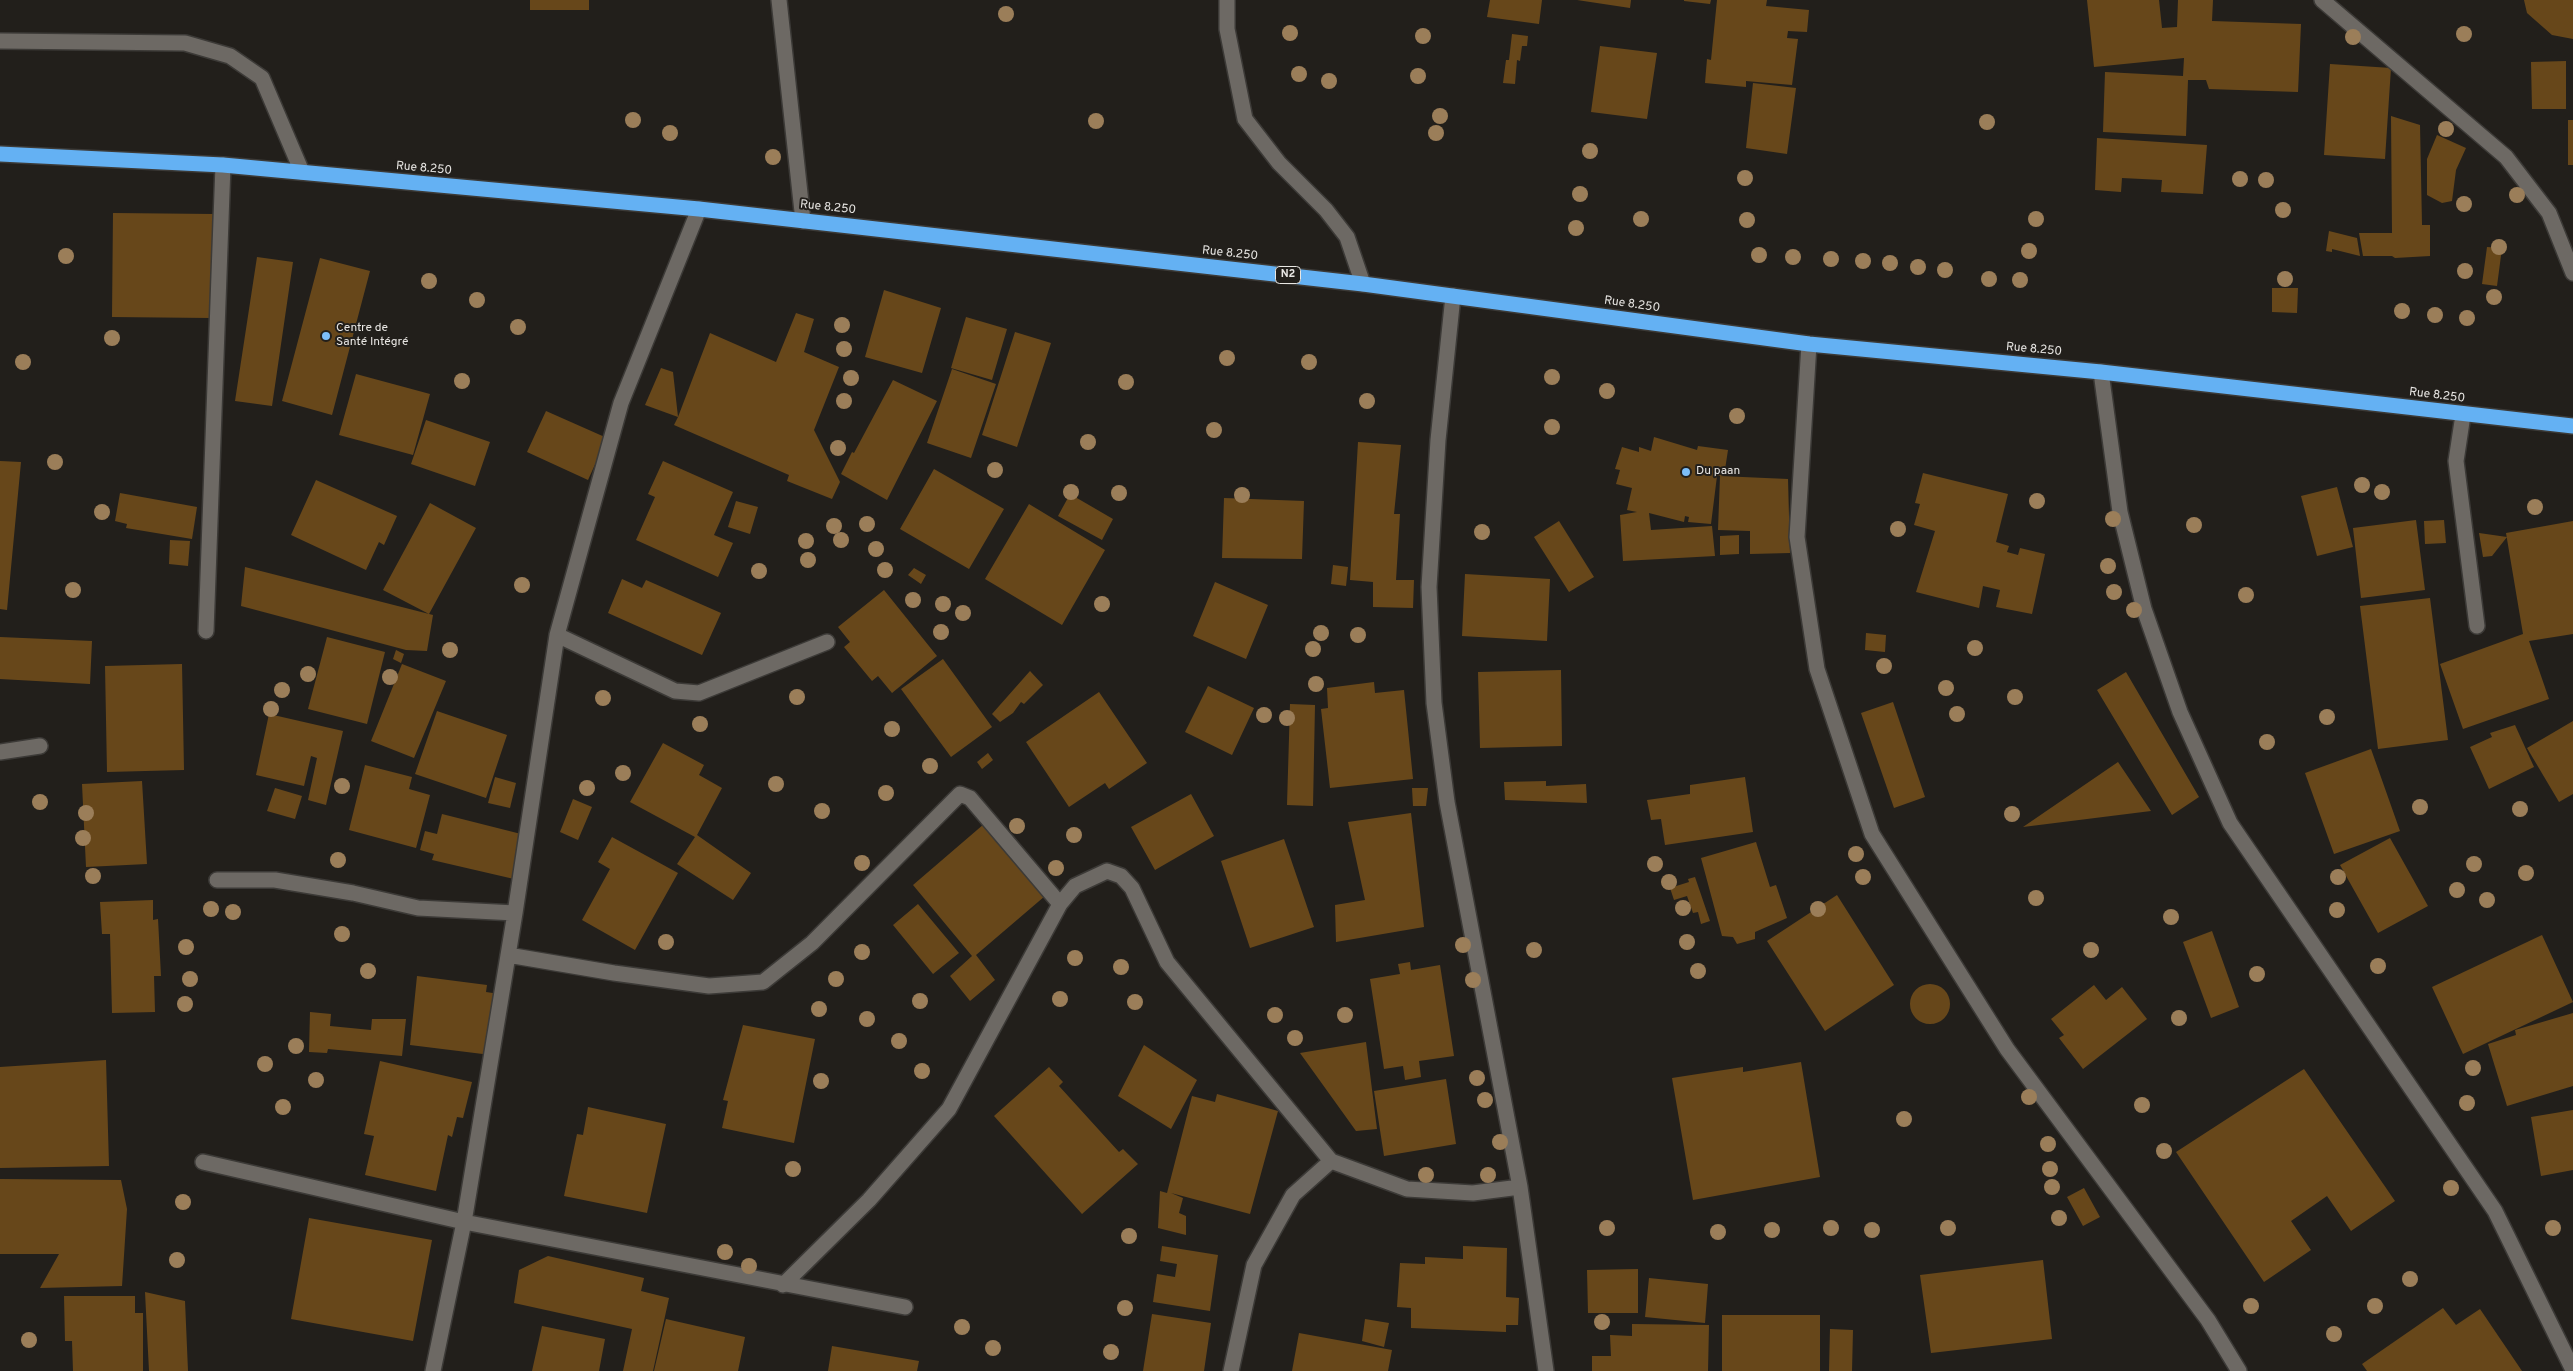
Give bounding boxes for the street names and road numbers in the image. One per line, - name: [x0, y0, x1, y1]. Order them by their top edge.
- street label: Rue 8.250: [395, 159, 453, 179]
- street label: Rue 8.250: [799, 198, 857, 218]
- street label: Rue 8.250: [1201, 244, 1259, 264]
- road number: N2: [1276, 266, 1300, 284]
- street label: Rue 8.250: [1603, 294, 1661, 316]
- street label: Rue 8.250: [2005, 340, 2063, 360]
- street label: Rue 8.250: [2408, 385, 2466, 407]

